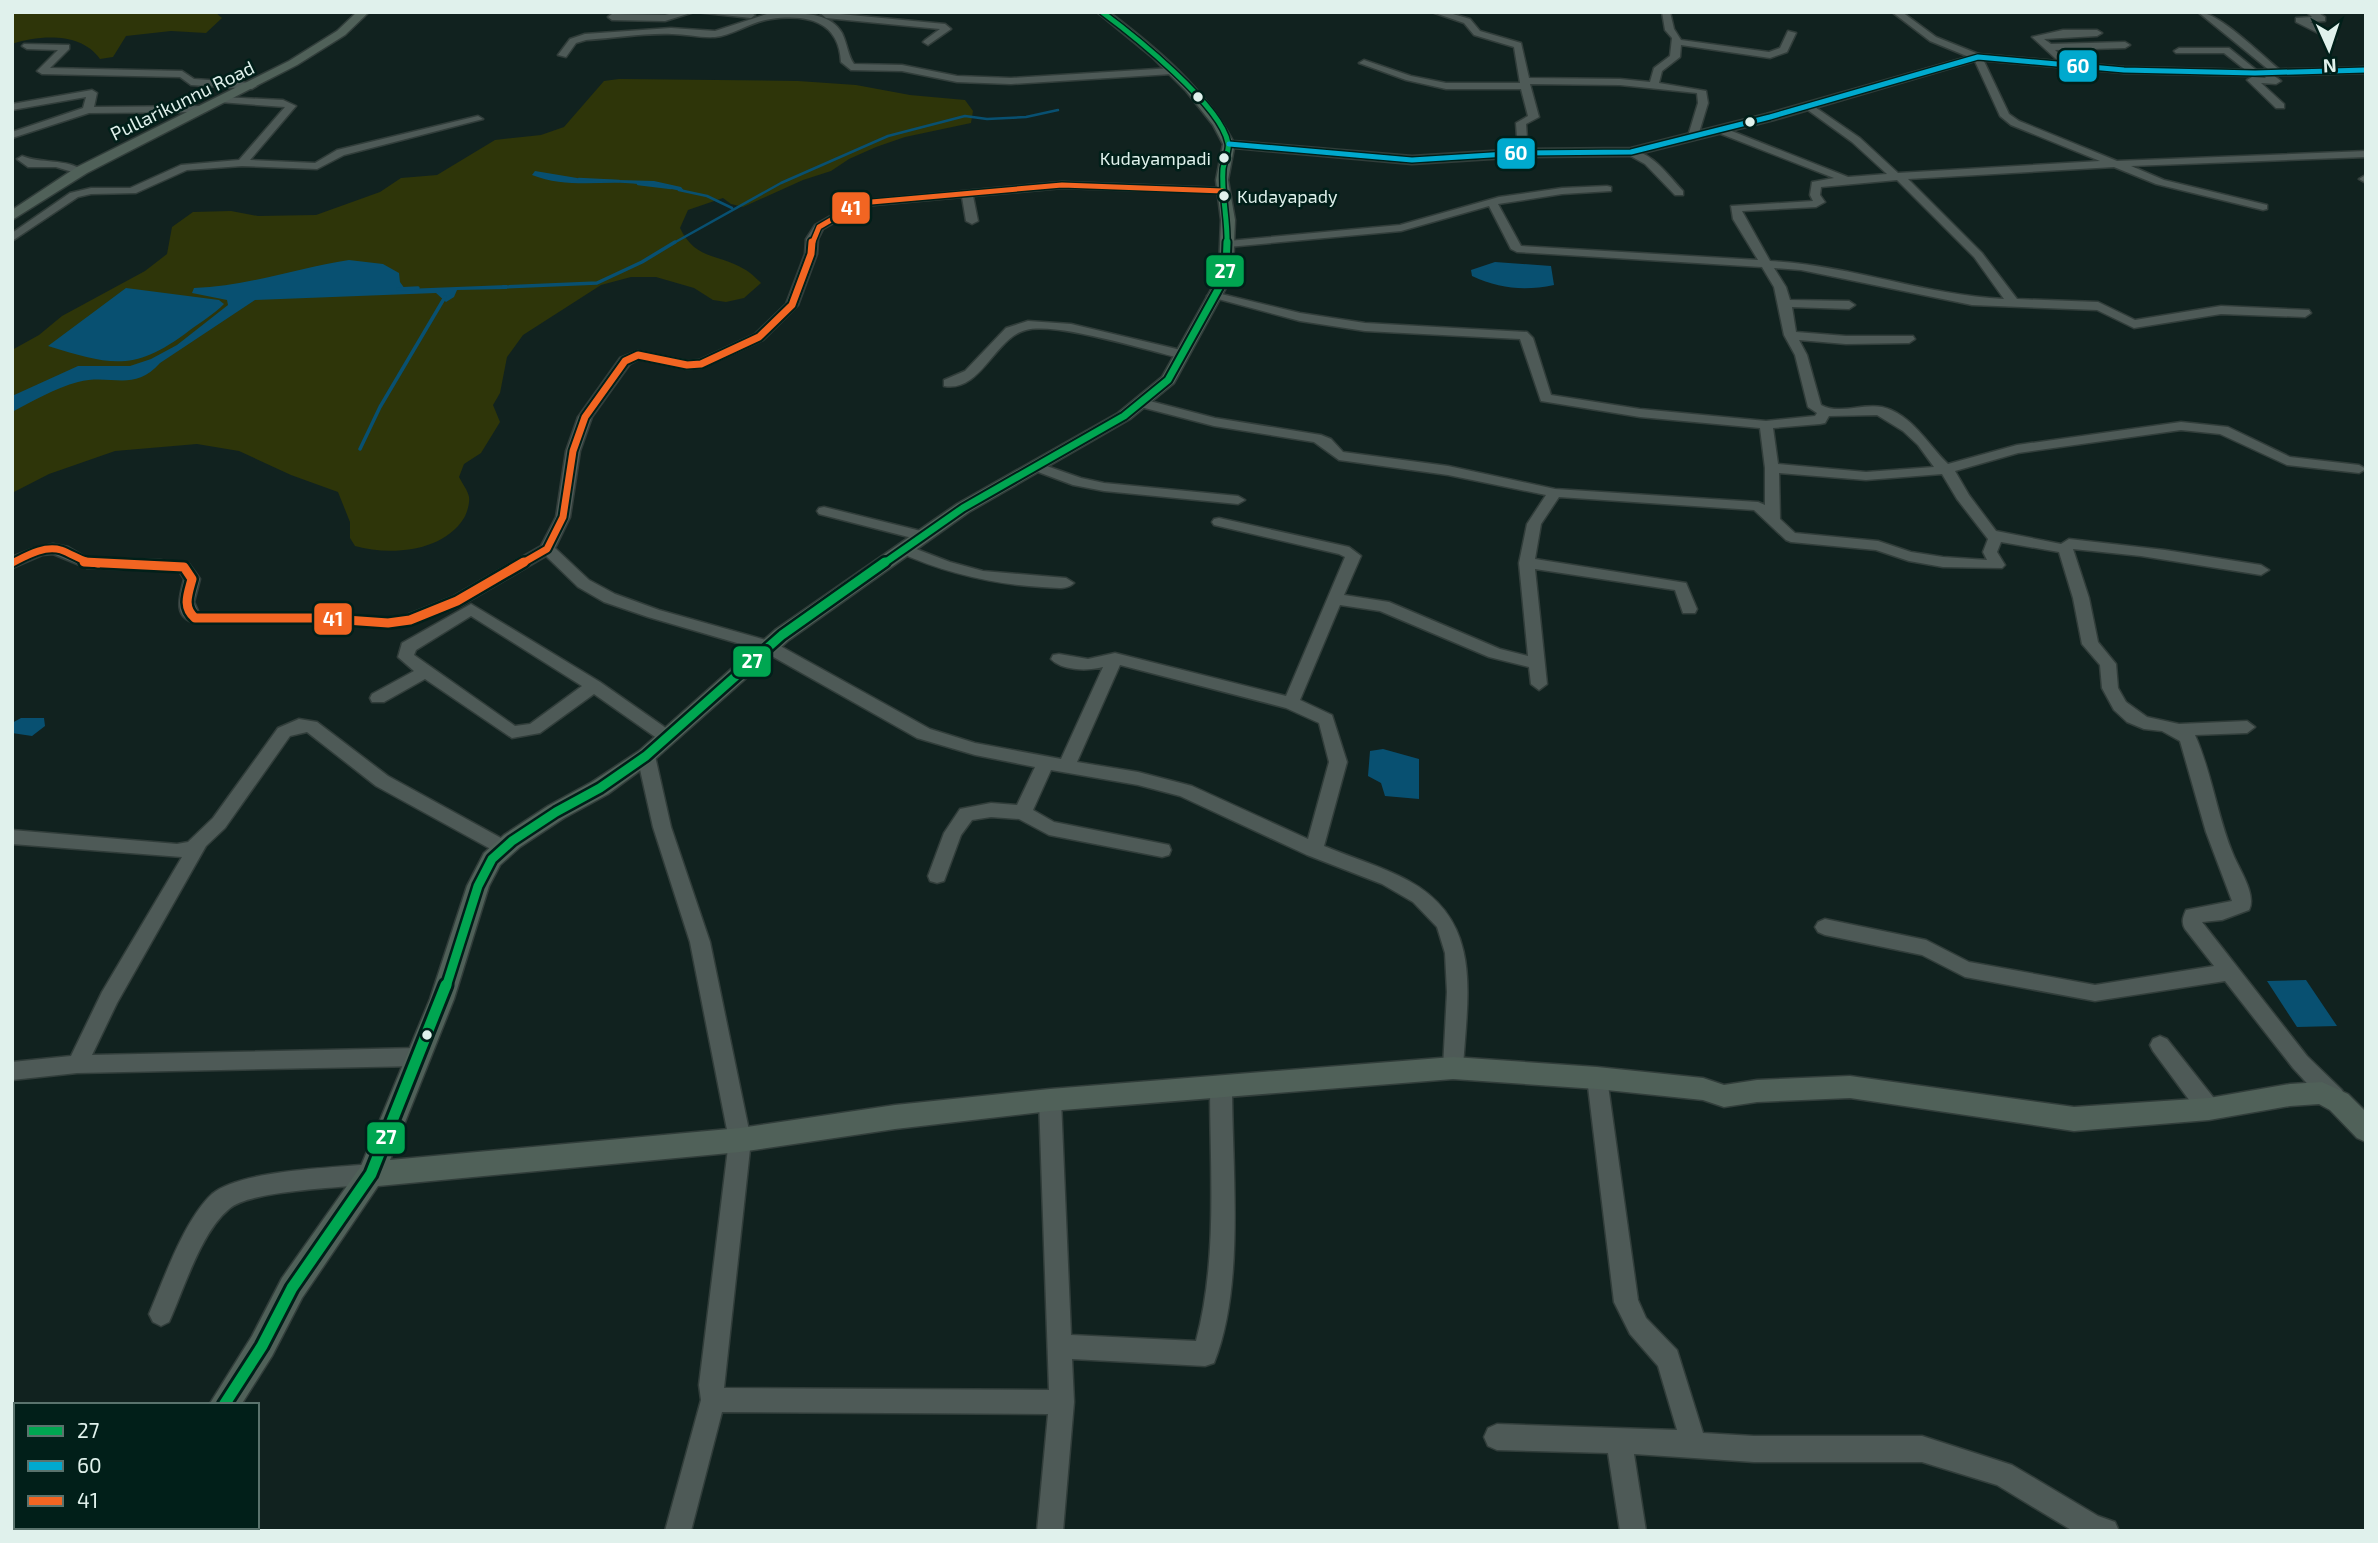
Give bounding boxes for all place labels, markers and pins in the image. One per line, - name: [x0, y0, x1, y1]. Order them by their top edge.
- unlabelled marker: [1191, 90, 1205, 104]
- unlabelled marker: [1743, 115, 1757, 129]
- place label: Kudayampadi: [1100, 147, 1211, 169]
- marker: Kudayampadi: [1217, 151, 1231, 165]
- place label: Kudayapady: [1237, 185, 1338, 207]
- marker: Kudayapady: [1217, 189, 1231, 203]
- unlabelled marker: [420, 1028, 434, 1042]

